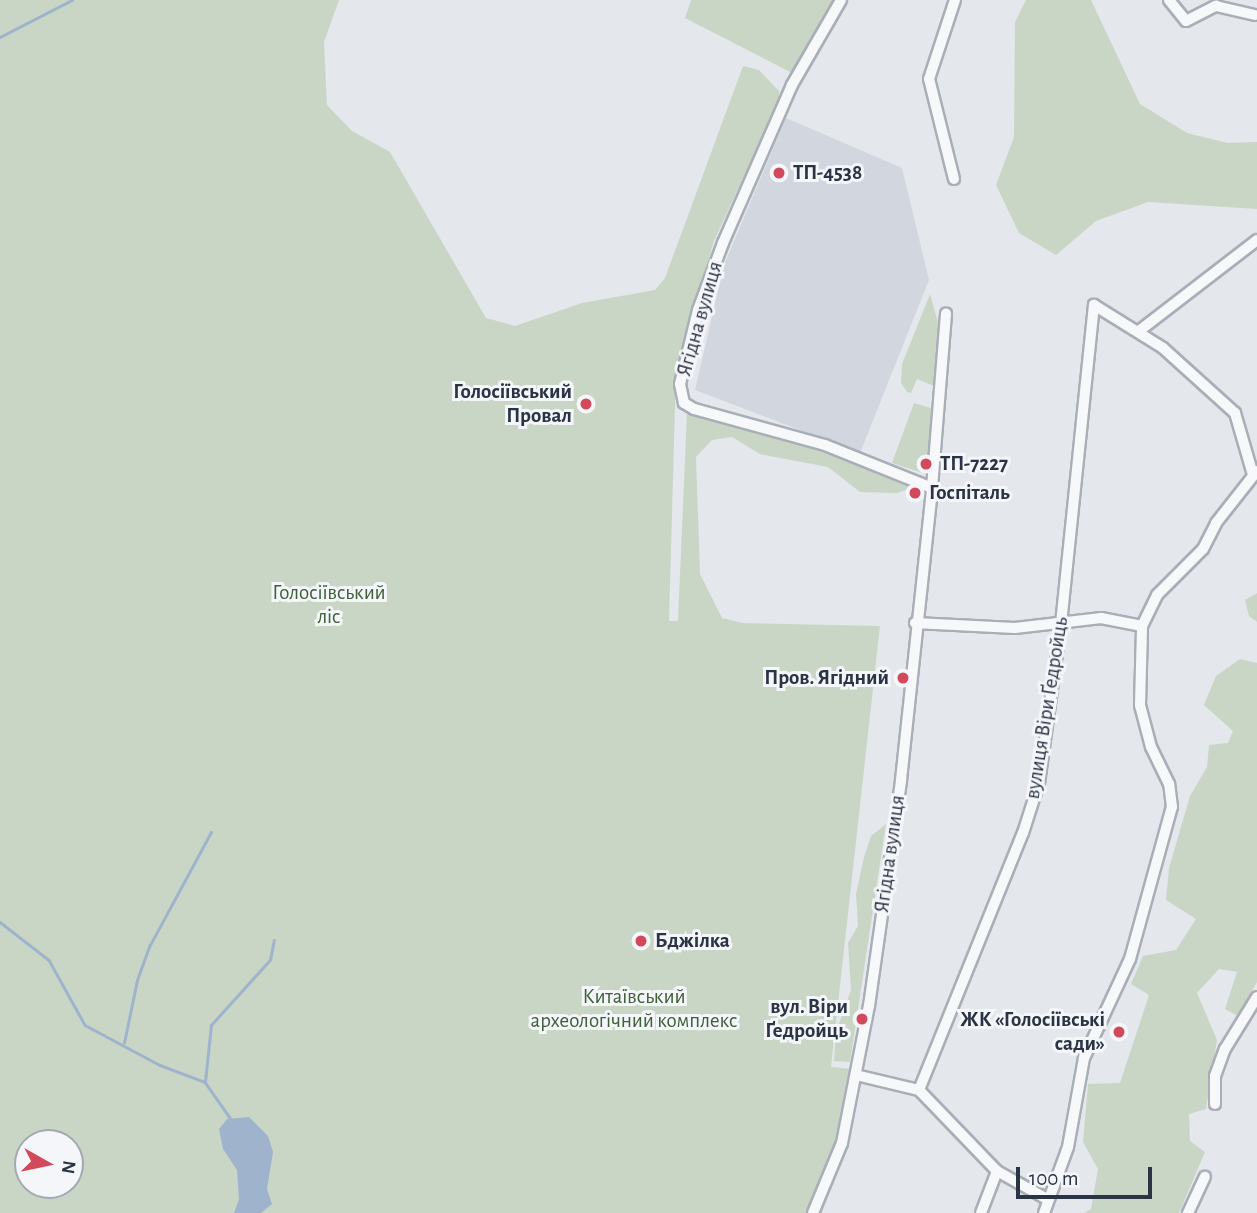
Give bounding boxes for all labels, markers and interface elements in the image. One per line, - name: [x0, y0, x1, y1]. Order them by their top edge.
- place label: ТП-4538: [793, 160, 862, 186]
- marker: ТП-4538: [771, 165, 787, 181]
- street label: Ягідна вулиця: [672, 259, 728, 379]
- place label: Голосіївський Провал: [453, 379, 572, 429]
- marker: Голосіївський Провал: [578, 396, 594, 412]
- place label: ТП-7227: [940, 451, 1008, 477]
- marker: ТП-7227: [918, 456, 934, 472]
- place label: Госпіталь: [929, 480, 1010, 506]
- marker: Госпіталь: [907, 485, 923, 501]
- park label: Голосіївський ліс: [272, 580, 386, 630]
- street label: вулиця Віри Ґедройць: [1020, 615, 1074, 801]
- place label: Пров. Ягідний: [764, 665, 889, 691]
- marker: Пров. Ягідний: [895, 670, 911, 686]
- street label: Ягідна вулиця: [869, 794, 911, 914]
- place label: Бджілка: [655, 928, 730, 954]
- marker: Бджілка: [633, 933, 649, 949]
- park label: Китаївський археологічний комплекс: [531, 984, 737, 1034]
- place label: вул. Віри Ґедройць: [765, 994, 848, 1044]
- place label: ЖК «Голосіївські сади»: [960, 1007, 1105, 1057]
- marker: вул. Віри Ґедройць: [854, 1011, 870, 1027]
- marker: ЖК «Голосіївські сади»: [1111, 1024, 1127, 1040]
- north arrow: [14, 1129, 84, 1199]
- scale bar: [1019, 1154, 1156, 1198]
- text: N: [58, 1159, 79, 1175]
- text: 100 m: [1029, 1168, 1079, 1189]

